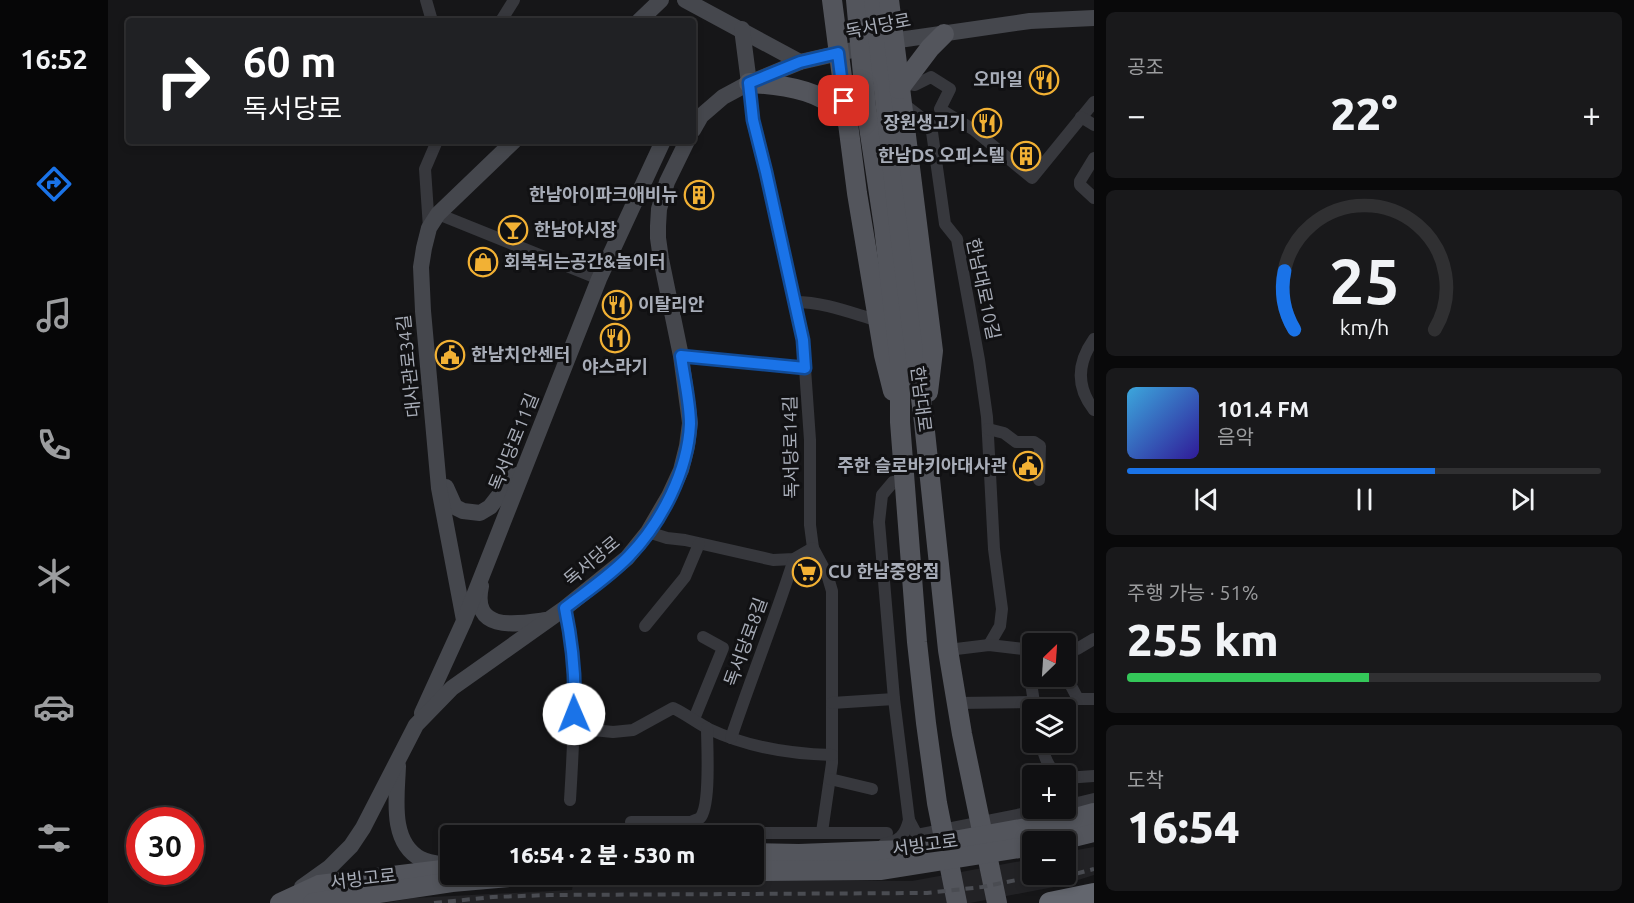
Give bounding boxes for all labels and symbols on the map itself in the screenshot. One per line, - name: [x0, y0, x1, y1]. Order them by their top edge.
- street label: 독서당로: [843, 9, 912, 41]
- restaurant icon: 오마일: [1028, 64, 1060, 96]
- place label: 오마일: [973, 69, 1023, 89]
- pin: [818, 75, 869, 126]
- restaurant icon: 장원생고기: [971, 107, 1003, 139]
- place label: 장원생고기: [883, 112, 966, 132]
- building icon: 한남DS 오피스텔: [1010, 140, 1042, 172]
- place label: 한남DS 오피스텔: [878, 145, 1005, 165]
- building icon: 한남아이파크애비뉴: [683, 179, 715, 211]
- place label: 한남아이파크애비뉴: [529, 184, 678, 204]
- bar icon: 한남야시장: [497, 214, 529, 246]
- place label: 한남야시장: [534, 219, 617, 239]
- street label: 한남대로10길: [963, 236, 1004, 341]
- shop icon: 회복되는공간&놀이터: [467, 246, 499, 278]
- place label: 회복되는공간&놀이터: [504, 251, 666, 271]
- restaurant icon: 이탈리안: [601, 289, 633, 321]
- place label: 이탈리안: [638, 294, 705, 314]
- street label: 대사관로34길: [393, 314, 423, 418]
- restaurant icon: 야스라기: [599, 322, 631, 354]
- public building icon: 한남치안센터: [434, 339, 466, 371]
- place label: 한남치안센터: [471, 344, 570, 364]
- place label: 야스라기: [582, 356, 648, 376]
- street label: 한남대로: [908, 365, 936, 433]
- street label: 독서당로11길: [484, 390, 542, 493]
- street label: 독서당로14길: [779, 395, 801, 499]
- public building icon: 주한 슬로바키아대사관: [1012, 450, 1044, 482]
- place label: 주한 슬로바키아대사관: [837, 455, 1007, 475]
- street label: 독서당로: [560, 531, 623, 589]
- supermarket icon: CU 한남중앙점: [791, 556, 823, 588]
- place label: CU 한남중앙점: [828, 561, 939, 581]
- street label: 독서당로8길: [720, 595, 770, 689]
- north arrow: [1022, 633, 1076, 687]
- position arrow: [542, 682, 606, 746]
- speed limit sign: 30: [126, 807, 204, 885]
- street label: 서빙고로: [891, 829, 959, 859]
- street label: 서빙고로: [329, 864, 397, 892]

